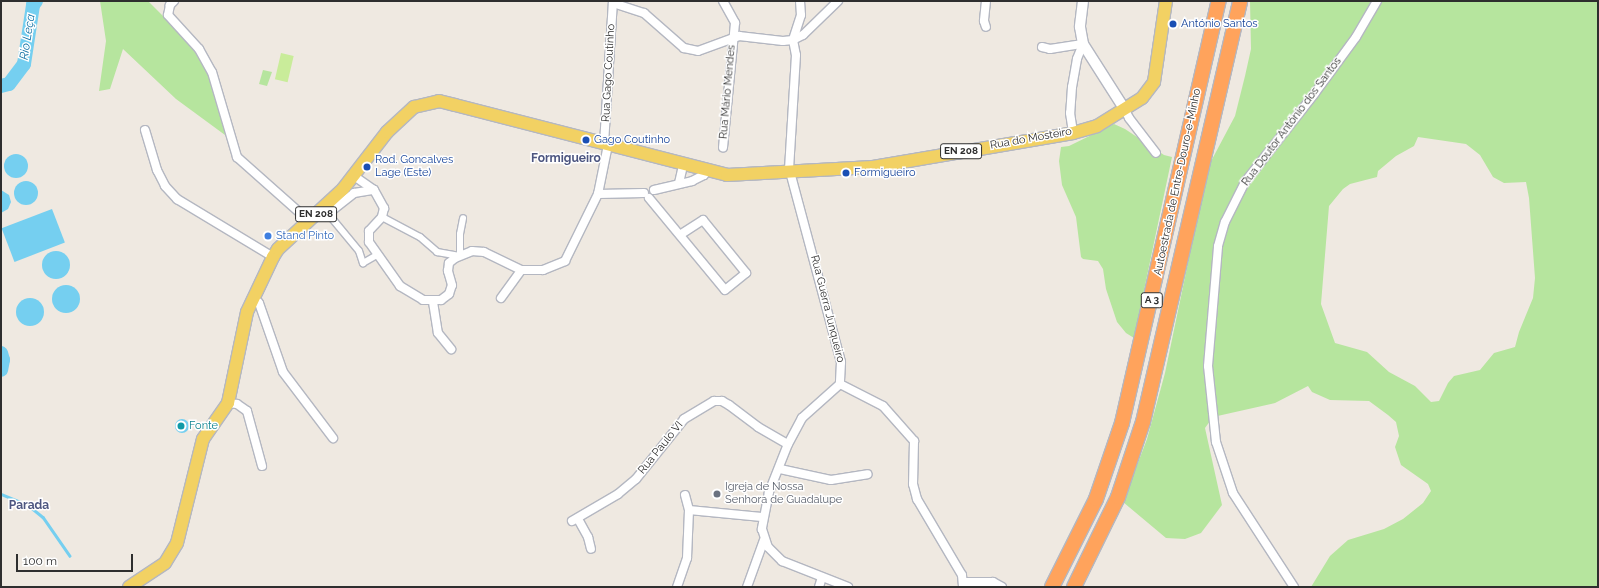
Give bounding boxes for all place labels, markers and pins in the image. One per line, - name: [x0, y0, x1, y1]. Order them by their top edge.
- place label: António Santos: [1181, 17, 1258, 31]
- marker: António Santos: [1168, 19, 1178, 29]
- place label: Gago Coutinho: [594, 133, 670, 147]
- marker: Gago Coutinho: [581, 135, 591, 145]
- place label: Rod. Goncalves Lage (Este): [375, 154, 453, 180]
- marker: Rod. Goncalves Lage (Este): [362, 162, 372, 172]
- place label: Formigueiro: [854, 166, 915, 180]
- marker: Formigueiro: [841, 168, 851, 178]
- place label: Stand Pinto: [276, 229, 334, 243]
- marker: Stand Pinto: [263, 231, 273, 241]
- place label: Fonte: [189, 419, 218, 433]
- marker: Fonte: [176, 421, 186, 431]
- place label: Igreja de Nossa Senhora de Guadalupe: [725, 481, 842, 507]
- marker: Igreja de Nossa Senhora de Guadalupe: [712, 489, 722, 499]

